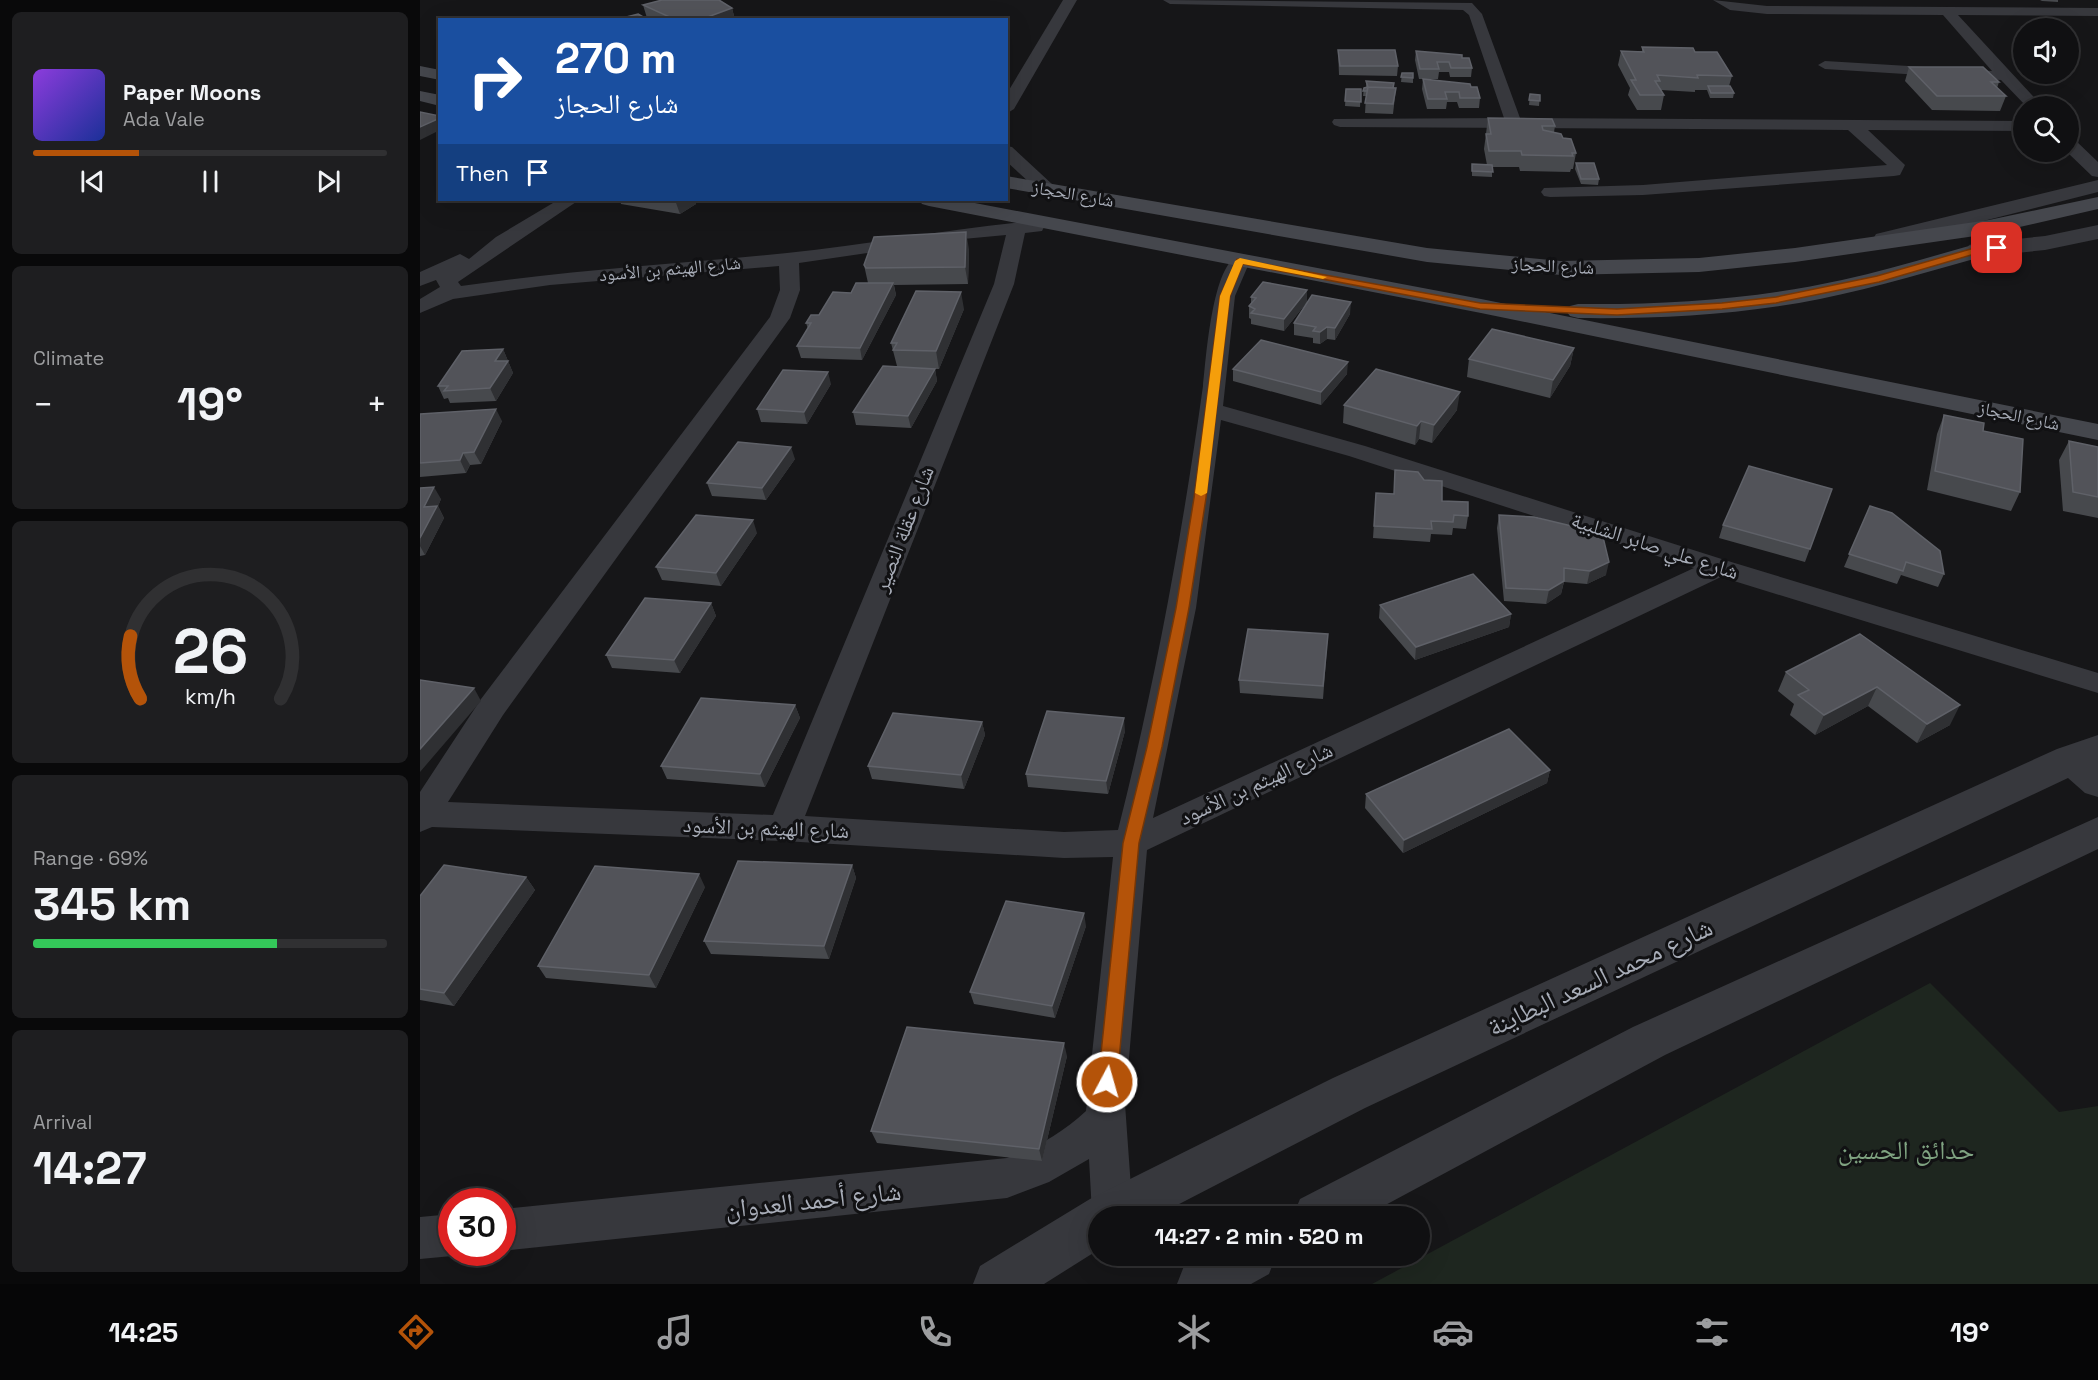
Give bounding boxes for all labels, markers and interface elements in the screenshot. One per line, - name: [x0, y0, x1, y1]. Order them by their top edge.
- map controls: [2013, 18, 2079, 162]
- button: sound: [2013, 18, 2079, 84]
- text: 270 m: [555, 32, 676, 85]
- icon: right: [456, 42, 534, 120]
- text: Paper Moons: [123, 78, 261, 106]
- text: شارع الحجاز: [555, 86, 679, 121]
- button: search: [2013, 96, 2079, 162]
- text: Ada Vale: [123, 106, 205, 132]
- icon: arrive: [521, 156, 554, 189]
- text: Then: [456, 159, 509, 187]
- icon: previous: [76, 165, 109, 198]
- icon: pause: [194, 165, 227, 198]
- icon: next: [312, 165, 345, 198]
- street label: شارع الحجاز: [1030, 175, 1116, 212]
- pin: [1971, 222, 2022, 273]
- icon: arrive: [1980, 231, 2013, 264]
- street label: شارع الهيثم بن الأسود: [598, 251, 742, 287]
- street label: شارع الحجاز: [1510, 252, 1595, 279]
- text: Climate: [33, 345, 104, 371]
- text: 19°: [177, 376, 243, 433]
- text: −: [33, 384, 53, 426]
- text: +: [367, 384, 387, 426]
- street label: شارع الحجاز: [1975, 395, 2062, 435]
- street label: شارع عقلة النصير: [867, 462, 940, 596]
- street label: شارع علي صابر الشلبية: [1567, 506, 1742, 588]
- text: 26: [172, 612, 248, 691]
- text: km/h: [184, 683, 236, 710]
- street label: شارع الهيثم بن الأسود: [1175, 736, 1337, 832]
- street label: شارع الهيثم بن الأسود: [683, 811, 849, 845]
- text: Range · 69%: [33, 845, 148, 871]
- text: 345 km: [33, 876, 191, 933]
- street label: شارع محمد السعد البطاينة: [1482, 910, 1718, 1044]
- position arrow: [1075, 1050, 1139, 1114]
- text: Arrival: [33, 1109, 92, 1135]
- park label: حدائق الحسين: [1838, 1133, 1974, 1167]
- text: 14:27: [33, 1140, 147, 1197]
- street label: شارع أحمد العدوان: [723, 1174, 903, 1226]
- speed limit sign: 30: [438, 1188, 516, 1266]
- text: 14:27 · 2 min · 520 m: [1154, 1222, 1364, 1250]
- icon: directions: [395, 1311, 437, 1353]
- icon: music: [654, 1311, 696, 1353]
- icon: phone: [914, 1311, 956, 1353]
- icon: climate: [1173, 1311, 1215, 1353]
- icon: car: [1432, 1311, 1474, 1353]
- icon: filters: [1691, 1311, 1733, 1353]
- text: 14:25: [109, 1315, 178, 1350]
- text: 19°: [1950, 1315, 1989, 1350]

